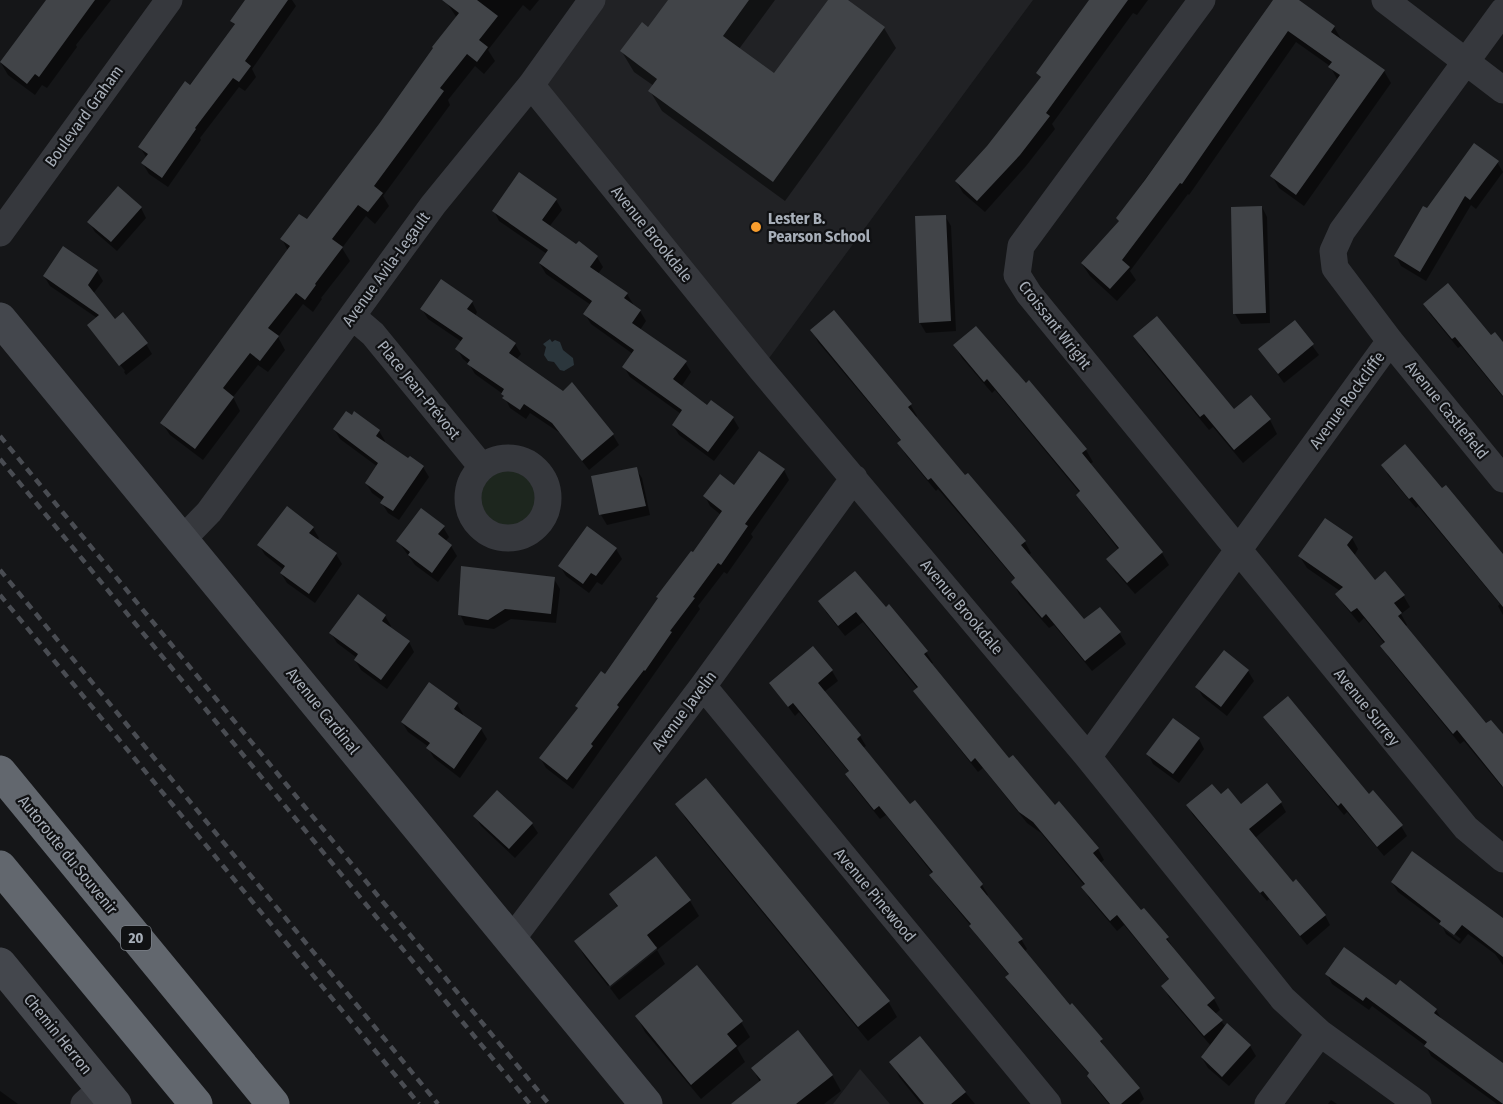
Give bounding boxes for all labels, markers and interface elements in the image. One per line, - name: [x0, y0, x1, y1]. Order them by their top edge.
- street label: Boulevard Graham: [41, 62, 127, 170]
- street label: Avenue Brookdale: [607, 182, 697, 286]
- street label: Avenue Avila-Legault: [338, 208, 434, 330]
- place label: Lester B. Pearson School: [768, 209, 871, 246]
- marker: Lester B. Pearson School: [749, 220, 763, 234]
- street label: Croissant Wright: [1015, 277, 1096, 374]
- street label: Place Jean-Prévost: [373, 337, 465, 444]
- street label: Avenue Rockcliffe: [1305, 348, 1389, 452]
- street label: Avenue Castlefield: [1402, 357, 1492, 463]
- street label: Avenue Brookdale: [917, 556, 1007, 658]
- street label: Avenue Cardinal: [282, 664, 364, 758]
- street label: Avenue Surrey: [1330, 665, 1404, 750]
- street label: Avenue Javelin: [648, 667, 720, 755]
- street label: Autoroute du Souvenir: [14, 792, 122, 918]
- street label: Avenue Pinewood: [830, 844, 920, 946]
- road number: 20: [121, 926, 151, 950]
- street label: Chemin Herron: [20, 990, 96, 1078]

